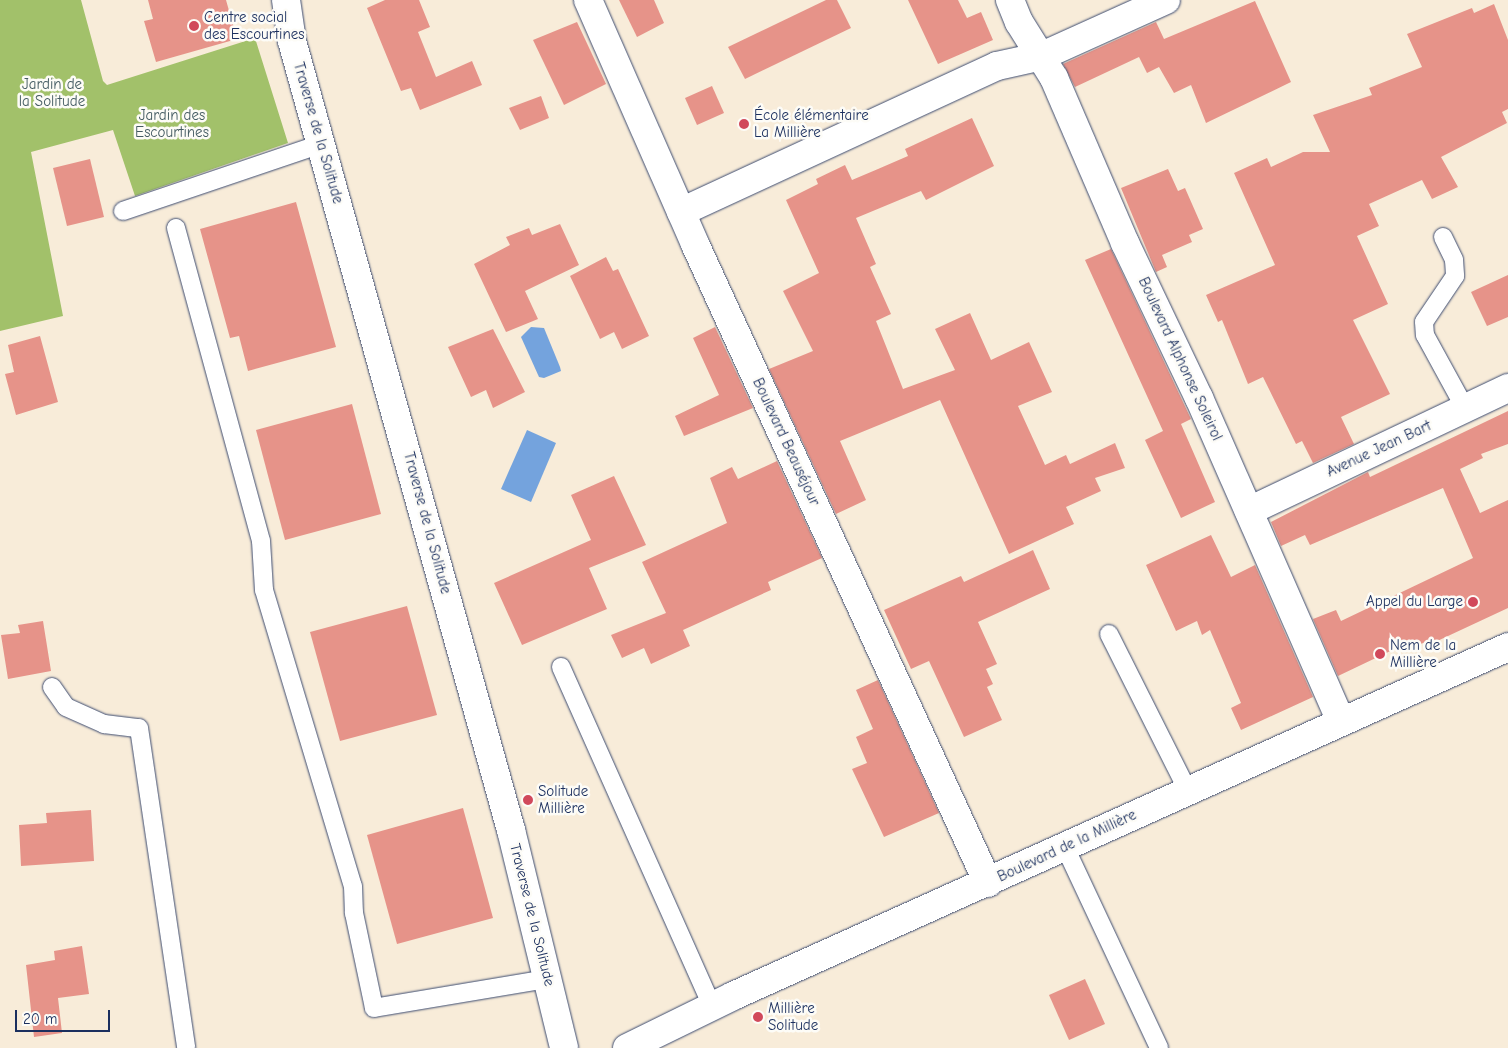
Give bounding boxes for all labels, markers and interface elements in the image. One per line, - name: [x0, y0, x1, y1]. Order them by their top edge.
- place label: Centre social des Escourtines: [204, 8, 304, 43]
- marker: Centre social des Escourtines: [188, 20, 200, 32]
- street label: Traverse de la Solitude: [289, 60, 347, 206]
- park label: Jardin de la Solitude: [19, 75, 85, 110]
- park label: Jardin des Escourtines: [135, 106, 209, 141]
- place label: École élémentaire La Millière: [754, 106, 869, 141]
- marker: École élémentaire La Millière: [738, 118, 750, 130]
- street label: Boulevard Alphonse Soleirol: [1134, 274, 1226, 444]
- street label: Boulevard Beauséjour: [748, 375, 824, 509]
- street label: Avenue Jean Bart: [1324, 417, 1434, 481]
- street label: Traverse de la Solitude: [399, 450, 455, 596]
- place label: Appel du Large: [1366, 593, 1463, 611]
- marker: Appel du Large: [1467, 596, 1479, 608]
- place label: Nem de la Millière: [1390, 636, 1456, 671]
- marker: Nem de la Millière: [1374, 648, 1386, 660]
- place label: Solitude Millière: [538, 782, 588, 817]
- marker: Solitude Millière: [522, 794, 534, 806]
- street label: Boulevard de la Millière: [995, 806, 1139, 886]
- street label: Traverse de la Solitude: [506, 842, 558, 988]
- place label: Millière Solitude: [768, 999, 818, 1034]
- scale bar: [18, 1000, 112, 1032]
- text: 20 m: [23, 1010, 57, 1028]
- marker: Millière Solitude: [752, 1011, 764, 1023]

